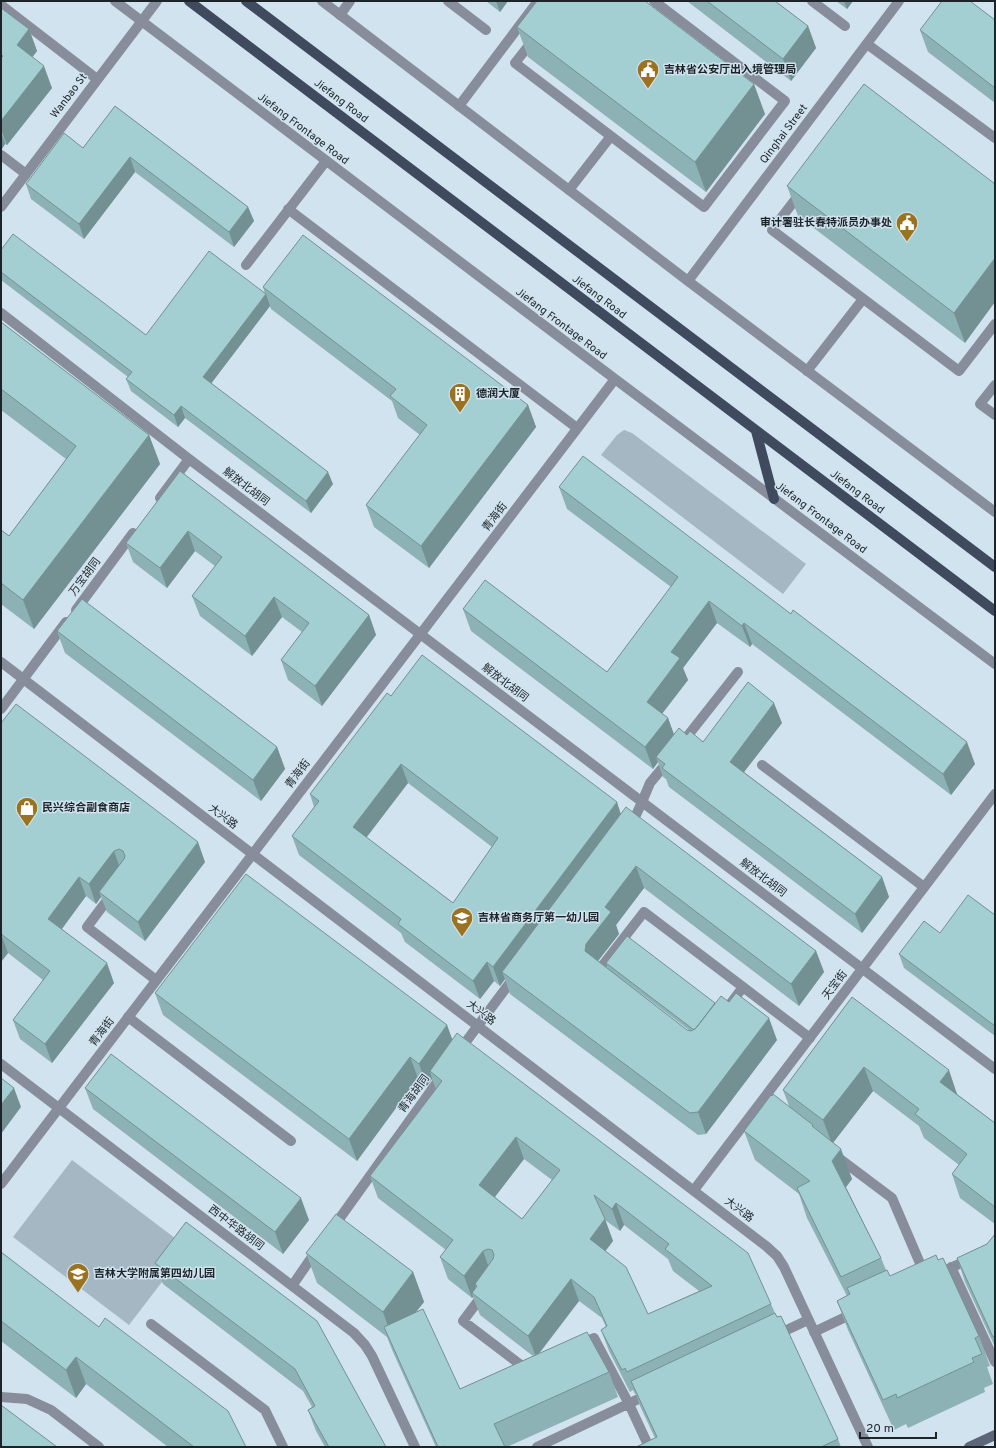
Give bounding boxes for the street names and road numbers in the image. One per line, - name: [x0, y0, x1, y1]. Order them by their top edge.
- street label: Wanbao St: [48, 71, 90, 121]
- street label: Jiefang Road: [311, 76, 371, 126]
- street label: Jiefang Frontage Road: [255, 90, 351, 168]
- street label: Qinghai Street: [757, 101, 811, 167]
- street label: Jiefang Road: [569, 272, 629, 322]
- street label: Jiefang Frontage Road: [513, 285, 609, 363]
- street label: 解放北胡同: [220, 465, 272, 509]
- street label: Jiefang Road: [827, 467, 887, 517]
- street label: Jiefang Frontage Road: [773, 479, 869, 557]
- street label: 青海街: [479, 500, 511, 534]
- street label: 万宝胡同: [66, 555, 104, 599]
- street label: 解放北胡同: [479, 661, 531, 705]
- street label: 青海街: [282, 757, 314, 791]
- street label: 大兴路: [206, 801, 240, 833]
- street label: 解放北胡同: [737, 856, 789, 900]
- street label: 天宝街: [819, 968, 851, 1002]
- street label: 大兴路: [464, 997, 498, 1029]
- street label: 青海街: [86, 1015, 118, 1049]
- street label: 青海胡同: [395, 1072, 433, 1116]
- street label: 大兴路: [722, 1194, 756, 1226]
- street label: 西中华路胡同: [205, 1203, 267, 1253]

